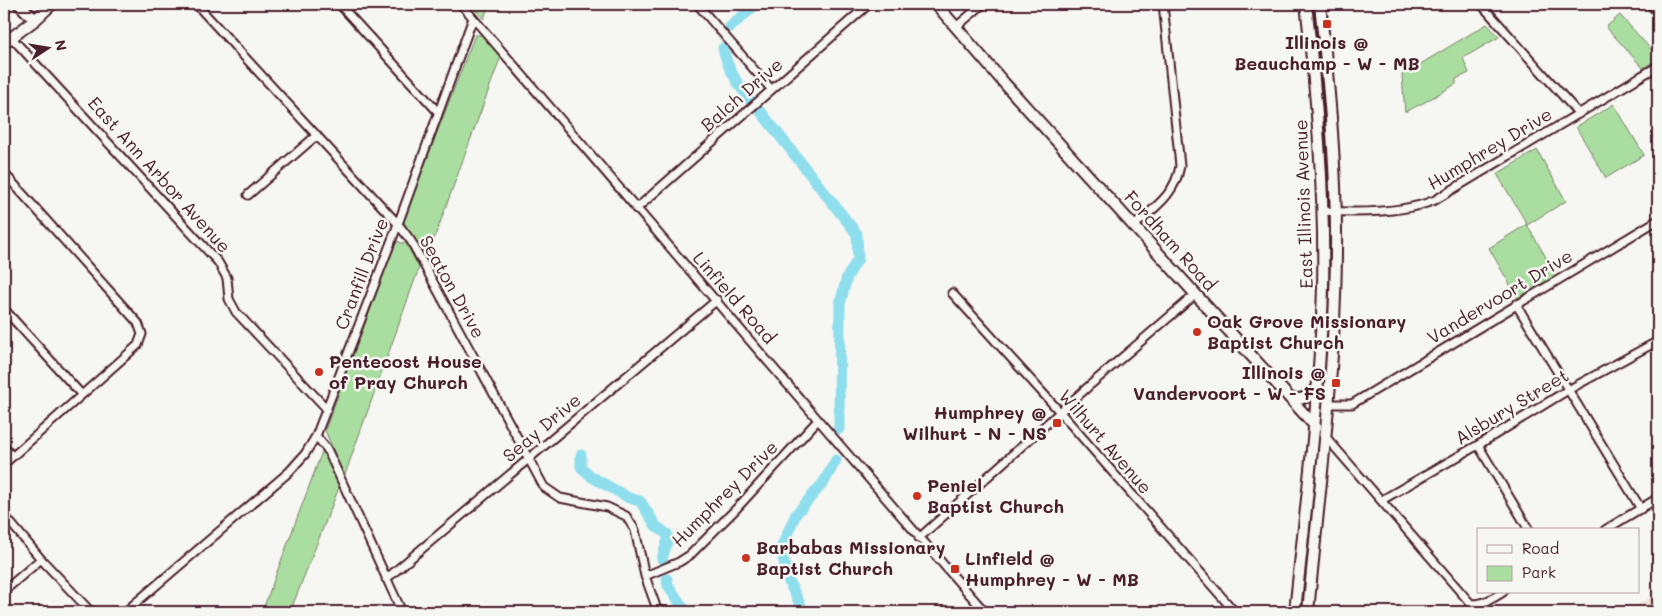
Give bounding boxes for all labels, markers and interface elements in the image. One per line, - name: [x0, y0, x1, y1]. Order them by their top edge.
- marker: Illinois @ Beauchamp - W - MB: [1321, 18, 1333, 30]
- north arrow: [22, 22, 72, 72]
- place label: Illinois @ Beauchamp - W - MB: [1234, 30, 1420, 75]
- text: N: [51, 38, 72, 52]
- street label: Balch Drive: [695, 52, 787, 136]
- street label: East Ann Arbor Avenue: [83, 91, 237, 258]
- street label: Humphrey Drive: [1423, 101, 1556, 195]
- street label: East Illinois Avenue: [1288, 119, 1318, 289]
- street label: Fordham Road: [1119, 185, 1222, 296]
- street label: Cranfill Drive: [329, 214, 393, 333]
- street label: Seaton Drive: [415, 231, 491, 342]
- street label: Vandervoort Drive: [1422, 243, 1577, 349]
- street label: Linfield Road: [688, 246, 782, 349]
- place label: Oak Grove Missionary Baptist Church: [1207, 309, 1407, 354]
- marker: Oak Grove Missionary Baptist Church: [1191, 326, 1203, 338]
- place label: Pentecost House of Pray Church: [329, 349, 482, 394]
- place label: Illinois @ Vandervoort - W - FS: [1133, 360, 1326, 405]
- street label: Alsbury Street: [1450, 363, 1573, 450]
- marker: Pentecost House of Pray Church: [313, 366, 325, 378]
- marker: Illinois @ Vandervoort - W - FS: [1330, 377, 1342, 389]
- street label: Wilhurt Avenue: [1054, 384, 1158, 499]
- street label: Seay Drive: [497, 387, 586, 467]
- place label: Humphrey @ Wilhurt - N - NS: [903, 400, 1047, 445]
- marker: Humphrey @ Wilhurt - N - NS: [1051, 417, 1063, 429]
- street label: Humphrey Drive: [666, 435, 783, 552]
- place label: Peniel Baptist Church: [927, 473, 1064, 518]
- marker: Peniel Baptist Church: [911, 490, 923, 502]
- legend: [1477, 528, 1640, 594]
- place label: Barbabas Missionary Baptist Church: [756, 535, 946, 580]
- text: Road: [1522, 538, 1559, 558]
- place label: Linfield @ Humphrey - W - MB: [965, 546, 1139, 591]
- marker: Barbabas Missionary Baptist Church: [740, 552, 752, 564]
- text: Park: [1522, 562, 1556, 582]
- marker: Linfield @ Humphrey - W - MB: [949, 563, 961, 575]

